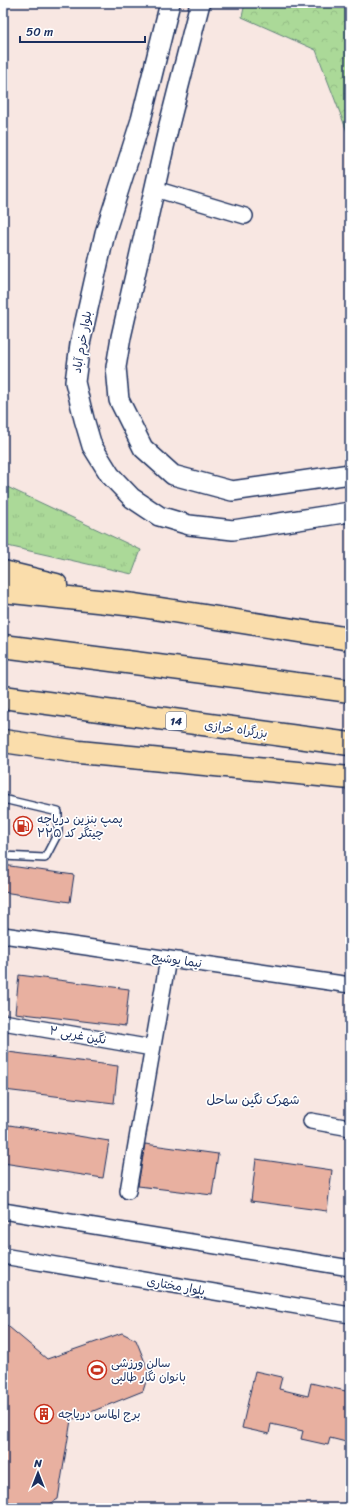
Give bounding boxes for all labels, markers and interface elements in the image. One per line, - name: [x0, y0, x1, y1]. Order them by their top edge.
- scale bar: [20, 18, 145, 44]
- text: 50 m: [26, 21, 53, 43]
- street label: بلوار خرم آباد: [66, 309, 98, 375]
- road number: 14: [166, 712, 186, 730]
- street label: بزرگراه خرازی: [203, 714, 269, 744]
- place label: پمپ بنزین دریاچه چیتگر کد ۲۲۵: [37, 808, 123, 844]
- fuel station icon: پمپ بنزین دریاچه چیتگر کد ۲۲۵: [12, 815, 34, 837]
- street label: نیما یوشیج: [151, 946, 203, 974]
- street label: نگین غربی ۲: [48, 1019, 108, 1051]
- district label: شهرک نگین ساحل: [207, 1088, 299, 1111]
- street label: بلوار مختاری: [145, 1270, 207, 1302]
- place label: سالن ورزشی بانوان نگار طالبی: [111, 1352, 186, 1388]
- sports icon: سالن ورزشی بانوان نگار طالبی: [86, 1359, 108, 1381]
- building icon: برج الماس دریاچه: [33, 1403, 55, 1425]
- place label: برج الماس دریاچه: [58, 1403, 140, 1425]
- north arrow: [18, 1453, 58, 1493]
- text: N: [33, 1454, 42, 1473]

